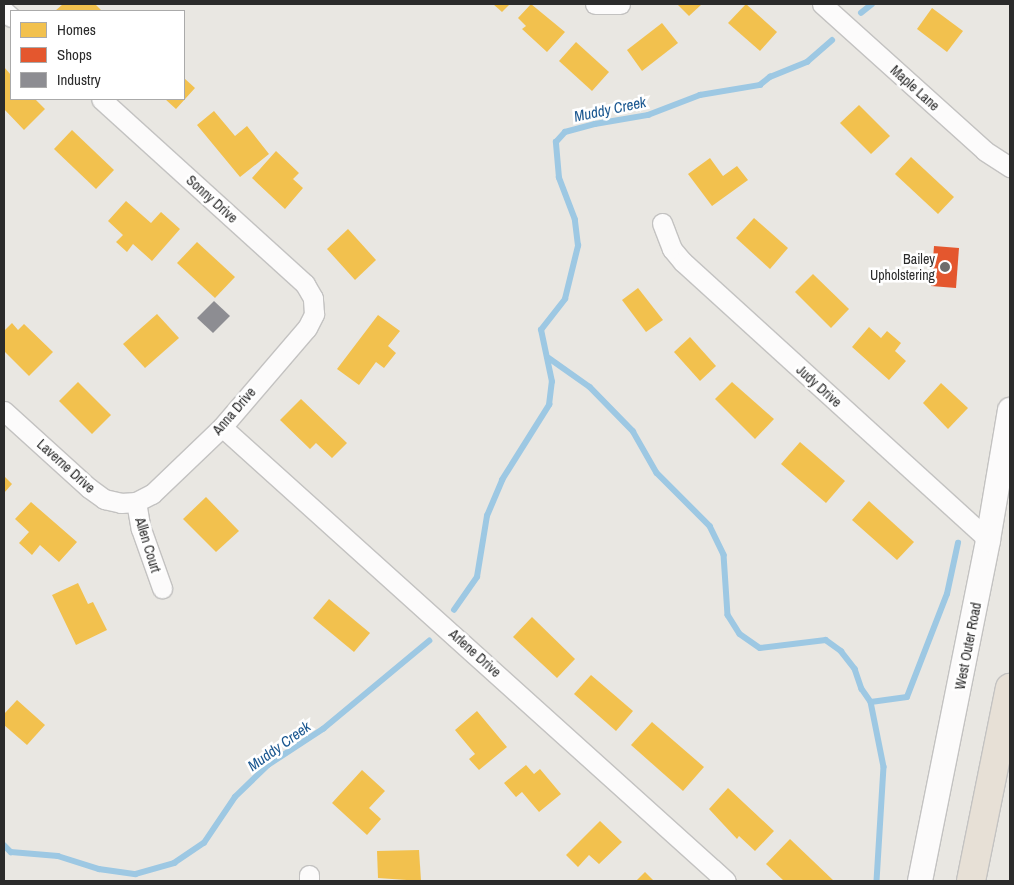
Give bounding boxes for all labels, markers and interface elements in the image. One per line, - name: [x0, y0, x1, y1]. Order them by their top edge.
- legend: [10, 10, 185, 100]
- text: Homes: [57, 19, 96, 40]
- text: Shops: [57, 44, 92, 65]
- street label: Maple Lane: [887, 62, 943, 114]
- text: Industry: [57, 69, 101, 90]
- water label: Muddy Creek: [572, 93, 648, 125]
- street label: Sonny Drive: [183, 172, 241, 226]
- place label: Bailey Upholstering: [870, 251, 935, 284]
- marker: Bailey Upholstering: [939, 261, 951, 273]
- street label: Judy Drive: [793, 361, 845, 411]
- street label: Anna Drive: [209, 384, 259, 438]
- street label: Laverne Drive: [34, 436, 98, 496]
- street label: Allen Court: [132, 515, 164, 575]
- street label: West Outer Road: [951, 601, 985, 691]
- street label: Arlene Drive: [446, 625, 504, 681]
- water label: Muddy Creek: [244, 717, 314, 775]

